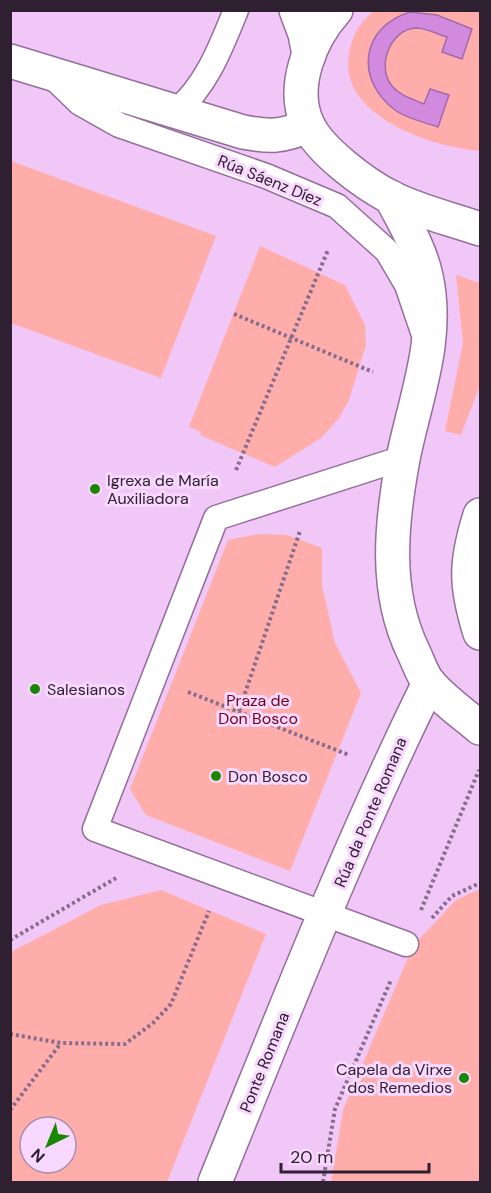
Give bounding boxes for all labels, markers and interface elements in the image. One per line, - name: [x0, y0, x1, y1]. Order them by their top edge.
- street label: Rúa Sáenz Díez: [215, 150, 325, 211]
- place label: Igrexa de María Auxiliadora: [107, 470, 219, 509]
- marker: Igrexa de María Auxiliadora: [88, 482, 102, 496]
- place label: Salesianos: [47, 679, 125, 700]
- marker: Salesianos: [28, 682, 42, 696]
- park label: Praza de Don Bosco: [218, 690, 298, 729]
- street label: Rúa da Ponte Romana: [329, 734, 412, 890]
- place label: Don Bosco: [228, 766, 308, 787]
- marker: Don Bosco: [209, 769, 223, 783]
- street label: Ponte Romana: [235, 1009, 294, 1115]
- place label: Capela da Virxe dos Remedios: [336, 1059, 452, 1098]
- marker: Capela da Virxe dos Remedios: [457, 1071, 471, 1085]
- north arrow: [18, 1115, 78, 1175]
- scale bar: [281, 1136, 430, 1174]
- text: N: [27, 1144, 50, 1167]
- text: 20 m: [290, 1145, 333, 1169]

